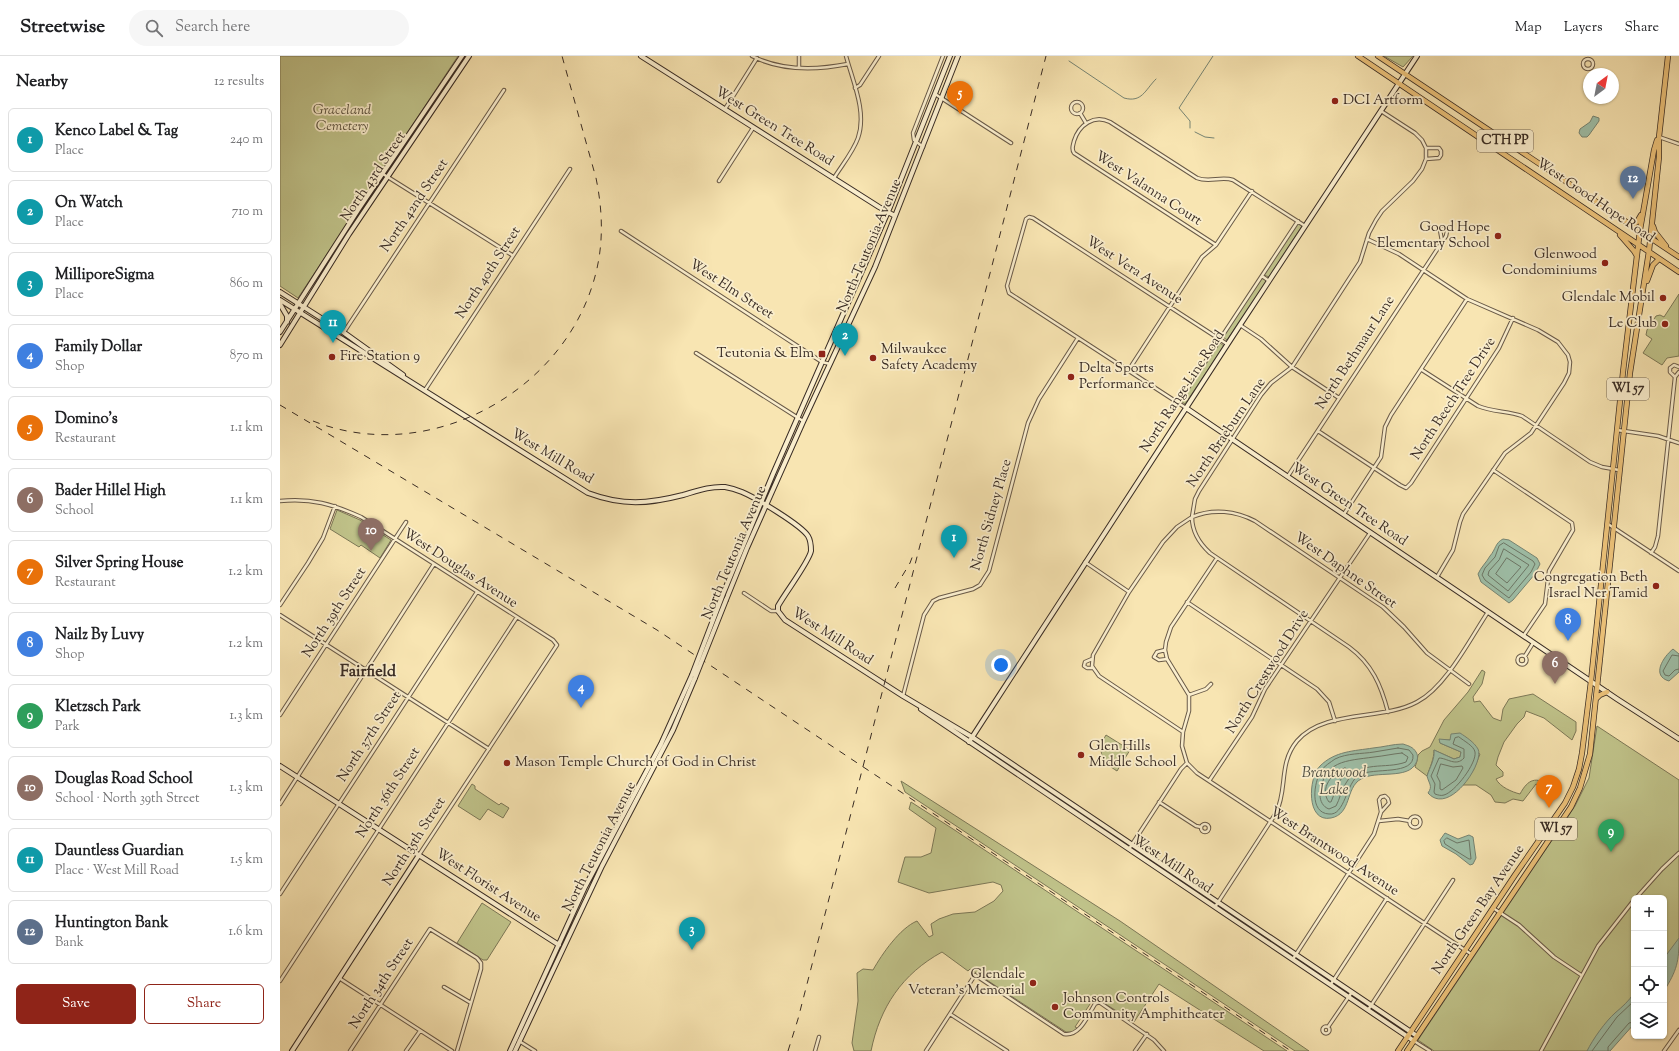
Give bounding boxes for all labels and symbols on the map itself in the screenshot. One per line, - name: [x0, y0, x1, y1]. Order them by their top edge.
- north arrow: [1583, 68, 1619, 104]
- pin: 5: [947, 81, 973, 114]
- street label: West Green Tree Road: [711, 82, 837, 172]
- place label: DCI Artform: [1343, 91, 1424, 111]
- marker: DCI Artform: [1330, 96, 1340, 106]
- park label: Graceland Cemetery: [313, 101, 371, 137]
- street label: North 43rd Street: [336, 128, 412, 226]
- road number: CTH PP: [1477, 130, 1533, 152]
- street label: West Valanna Court: [1091, 147, 1206, 231]
- street label: West Good Hope Road: [1532, 154, 1658, 248]
- street label: North 42nd Street: [376, 155, 454, 257]
- pin: 12: [1620, 166, 1646, 199]
- street label: North Teutonia Avenue: [833, 176, 907, 316]
- place label: Good Hope Elementary School: [1377, 218, 1490, 254]
- street label: North 40th Street: [452, 223, 526, 323]
- marker: Good Hope Elementary School: [1493, 231, 1503, 241]
- street label: West Vera Avenue: [1082, 232, 1186, 310]
- place label: Glenwood Condominiums: [1502, 245, 1597, 281]
- street label: West Elm Street: [685, 255, 777, 325]
- marker: Glenwood Condominiums: [1600, 258, 1610, 268]
- place label: Glendale Mobil: [1562, 288, 1655, 308]
- street label: North Bethmaur Lane: [1312, 292, 1400, 414]
- marker: Glendale Mobil: [1658, 293, 1668, 303]
- pin: 11: [320, 310, 346, 343]
- place label: Le Club: [1608, 314, 1657, 334]
- marker: Le Club: [1660, 319, 1670, 329]
- pin: 2: [832, 323, 858, 356]
- street label: North Range Line Road: [1136, 327, 1230, 457]
- street label: North Beech Tree Drive: [1407, 334, 1501, 464]
- place label: Milwaukee Safety Academy: [881, 340, 977, 376]
- place label: Teutonia & Elm: [716, 344, 814, 364]
- place label: Fire Station 9: [340, 347, 420, 367]
- marker: Teutonia & Elm: [817, 349, 827, 359]
- marker: Fire Station 9: [327, 352, 337, 362]
- marker: Milwaukee Safety Academy: [868, 353, 878, 363]
- place label: Delta Sports Performance: [1079, 359, 1155, 395]
- marker: Delta Sports Performance: [1066, 372, 1076, 382]
- street label: North Braeburn Lane: [1183, 374, 1271, 492]
- road number: WI 57: [1607, 378, 1649, 400]
- street label: West Mill Road: [507, 424, 597, 490]
- street label: North Sidney Place: [966, 457, 1018, 573]
- street label: West Green Tree Road: [1287, 459, 1411, 551]
- street label: North Teutonia Avenue: [698, 483, 772, 623]
- pin: 10: [358, 518, 384, 551]
- street label: West Douglas Avenue: [399, 524, 521, 614]
- pin: 1: [941, 525, 967, 558]
- street label: West Daphne Street: [1290, 528, 1400, 614]
- street label: North 39th Street: [298, 564, 372, 662]
- place label: Congregation Beth Israel Ner Tamid: [1534, 568, 1648, 604]
- marker: Congregation Beth Israel Ner Tamid: [1651, 581, 1661, 591]
- street label: West Mill Road: [788, 603, 877, 671]
- street label: North Crestwood Drive: [1222, 606, 1314, 738]
- pin: 8: [1555, 608, 1581, 641]
- pin: 6: [1542, 651, 1568, 684]
- your location: [991, 655, 1011, 675]
- district label: Fairfield: [340, 661, 397, 684]
- pin: 4: [568, 675, 594, 708]
- street label: North 37th Street: [333, 687, 407, 786]
- place label: Glen Hills Middle School: [1089, 737, 1177, 773]
- street label: North 36th Street: [352, 744, 426, 842]
- marker: Glen Hills Middle School: [1076, 750, 1086, 760]
- place label: Mason Temple Church of God in Christ: [515, 753, 756, 773]
- marker: Mason Temple Church of God in Christ: [502, 758, 512, 768]
- water label: Brantwood Lake: [1302, 763, 1367, 801]
- pin: 7: [1536, 775, 1562, 808]
- street label: North Teutonia Avenue: [558, 778, 642, 916]
- street label: North 35th Street: [379, 793, 451, 890]
- street label: West Brantwood Avenue: [1265, 803, 1403, 901]
- road number: WI 57: [1535, 818, 1577, 840]
- pin: 9: [1598, 819, 1624, 852]
- street label: West Mill Road: [1128, 831, 1216, 899]
- street label: North Green Bay Avenue: [1428, 841, 1530, 979]
- street label: West Florist Avenue: [431, 844, 545, 928]
- pin: 3: [679, 917, 705, 950]
- street label: North 34th Street: [345, 935, 419, 1033]
- place label: Glendale Veteran's Memorial: [908, 965, 1025, 1001]
- marker: Glendale Veteran's Memorial: [1028, 978, 1038, 988]
- place label: Johnson Controls Community Amphitheater: [1062, 989, 1225, 1025]
- marker: Johnson Controls Community Amphitheater: [1050, 1002, 1060, 1012]

